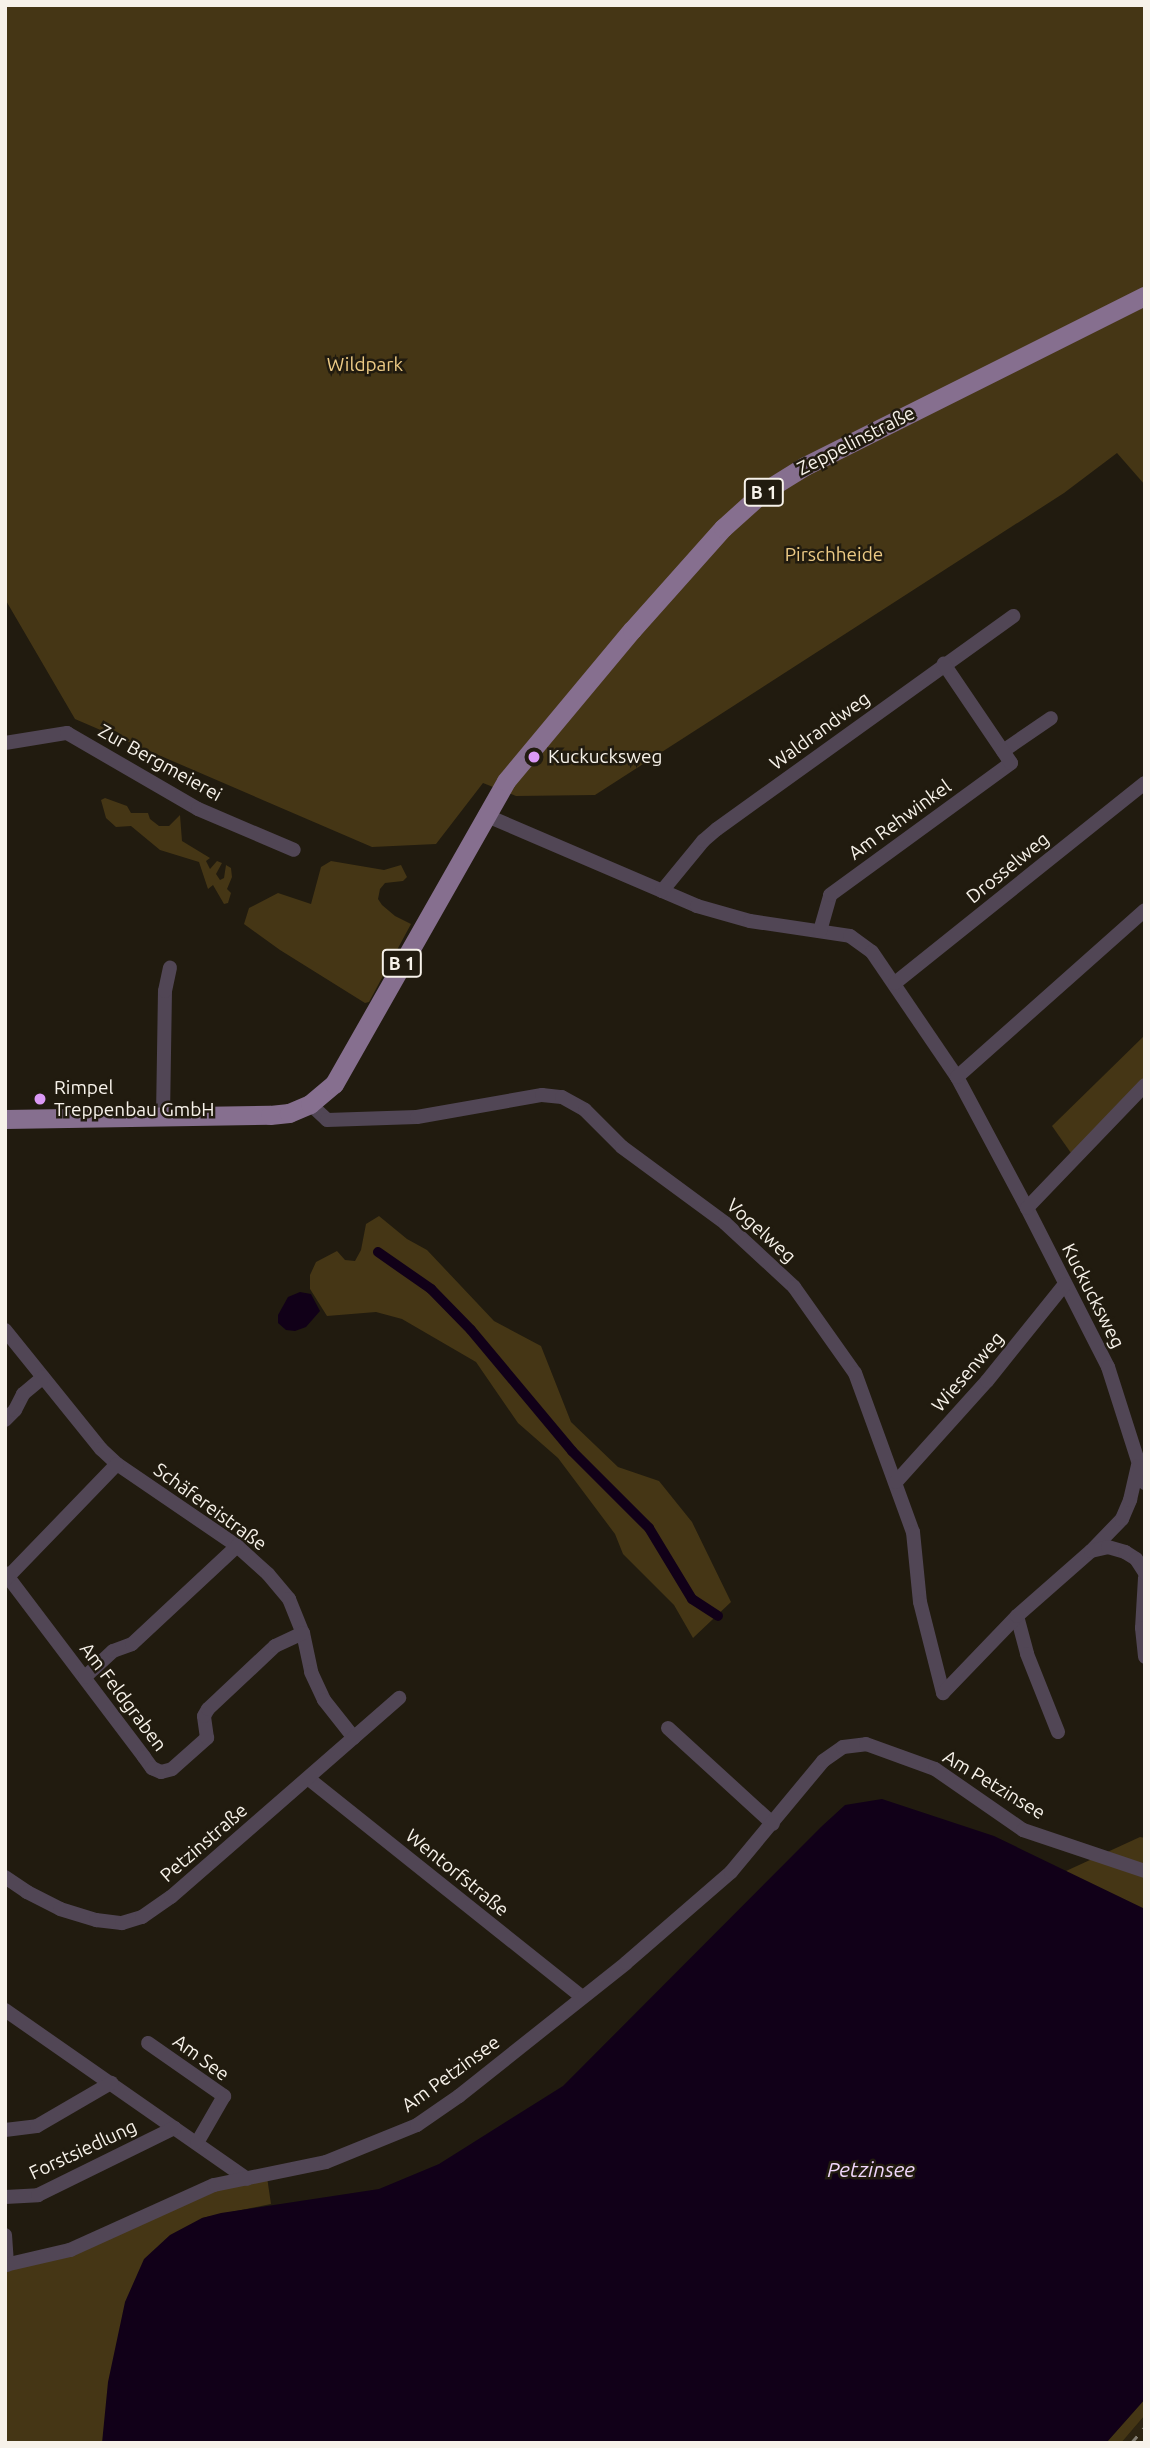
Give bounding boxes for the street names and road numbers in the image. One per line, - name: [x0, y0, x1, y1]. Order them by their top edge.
- street label: Zeppelinstraße: [793, 402, 919, 480]
- road number: B 1: [743, 478, 785, 506]
- street label: Waldrandweg: [766, 687, 874, 775]
- street label: Zur Bergmeierei: [94, 720, 226, 806]
- street label: Am Rehwinkel: [844, 775, 956, 865]
- street label: Drosselweg: [962, 828, 1054, 908]
- road number: B 1: [381, 948, 423, 978]
- street label: Vogelweg: [722, 1194, 800, 1268]
- street label: Kuckucksweg: [1057, 1240, 1129, 1352]
- street label: Wiesenweg: [927, 1327, 1009, 1417]
- street label: Schäfereistraße: [149, 1458, 271, 1556]
- street label: Am Feldgraben: [75, 1638, 171, 1756]
- street label: Am Petzinsee: [939, 1745, 1049, 1825]
- street label: Petzinstraße: [156, 1799, 252, 1887]
- street label: Wentorfstraße: [401, 1824, 513, 1922]
- street label: Am See: [168, 2030, 234, 2086]
- street label: Am Petzinsee: [398, 2031, 504, 2117]
- street label: Forstsiedlung: [26, 2115, 140, 2185]

